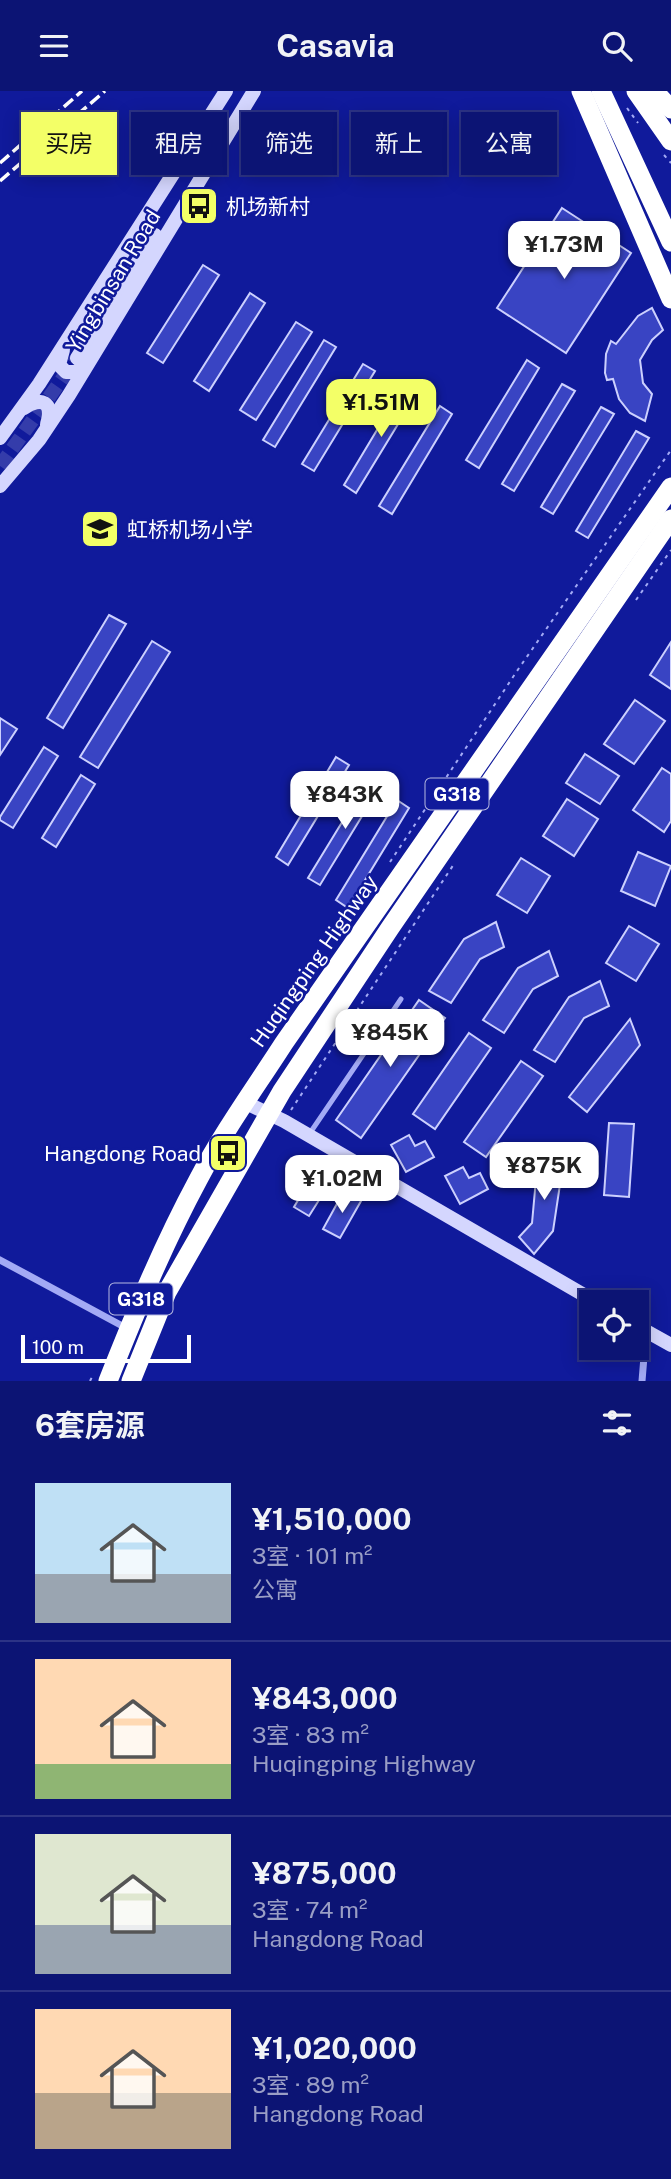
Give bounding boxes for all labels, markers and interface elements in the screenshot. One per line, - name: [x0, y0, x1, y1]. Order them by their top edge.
- icon: menu: [35, 27, 73, 65]
- text: Casavia: [276, 27, 395, 64]
- icon: search: [598, 27, 636, 65]
- chip: 买房: [21, 112, 117, 175]
- chip: 租房: [131, 112, 227, 175]
- chip: 筛选: [241, 112, 337, 175]
- chip: 新上: [351, 112, 447, 175]
- chip: 公寓: [461, 112, 557, 175]
- bus stop icon: 机场新村: [178, 185, 220, 227]
- place label: 机场新村: [226, 194, 310, 219]
- street label: Yingbinsan Road: [61, 205, 165, 357]
- pin: ¥1.73M: [507, 221, 621, 281]
- text: ¥1.73M: [524, 230, 604, 257]
- pin: ¥1.51M: [324, 379, 438, 439]
- text: ¥1.51M: [342, 388, 420, 415]
- school or university icon: 虹桥机场小学: [79, 508, 121, 550]
- place label: 虹桥机场小学: [127, 517, 253, 542]
- pin: ¥843K: [296, 771, 394, 831]
- road number: G318: [426, 779, 489, 809]
- text: ¥843K: [306, 780, 384, 807]
- street label: Huqingping Highway: [245, 870, 383, 1052]
- pin: ¥845K: [341, 1009, 439, 1069]
- text: ¥845K: [351, 1018, 429, 1045]
- bus stop icon: Hangdong Road: [207, 1132, 249, 1174]
- place label: Hangdong Road: [44, 1141, 201, 1166]
- pin: ¥875K: [495, 1143, 593, 1202]
- text: ¥875K: [506, 1151, 582, 1178]
- pin: ¥1.02M: [285, 1155, 399, 1215]
- text: ¥1.02M: [301, 1164, 383, 1191]
- road number: G318: [110, 1283, 172, 1315]
- map controls: [579, 1290, 649, 1360]
- button: locate: [579, 1290, 649, 1360]
- scale bar: [21, 1332, 191, 1364]
- text: 100 m: [32, 1336, 84, 1358]
- icon: filters: [598, 1404, 636, 1442]
- text: 6套房源: [35, 1407, 145, 1443]
- text: ¥1,510,000: [252, 1501, 411, 1537]
- icon: home: [91, 1511, 175, 1595]
- text: 3室 · 101 m²: [252, 1542, 373, 1569]
- text: 公寓: [252, 1576, 298, 1603]
- text: ¥843,000: [252, 1680, 398, 1716]
- icon: home: [91, 1687, 175, 1771]
- text: 3室 · 83 m²: [252, 1721, 369, 1748]
- text: Huqingping Highway: [252, 1750, 476, 1777]
- text: ¥875,000: [252, 1855, 397, 1891]
- icon: home: [91, 1862, 175, 1946]
- text: 3室 · 74 m²: [252, 1896, 367, 1923]
- text: Hangdong Road: [252, 1925, 424, 1952]
- text: ¥1,020,000: [252, 2030, 417, 2066]
- icon: home: [91, 2037, 175, 2121]
- text: 3室 · 89 m²: [252, 2071, 369, 2098]
- text: Hangdong Road: [252, 2100, 424, 2127]

